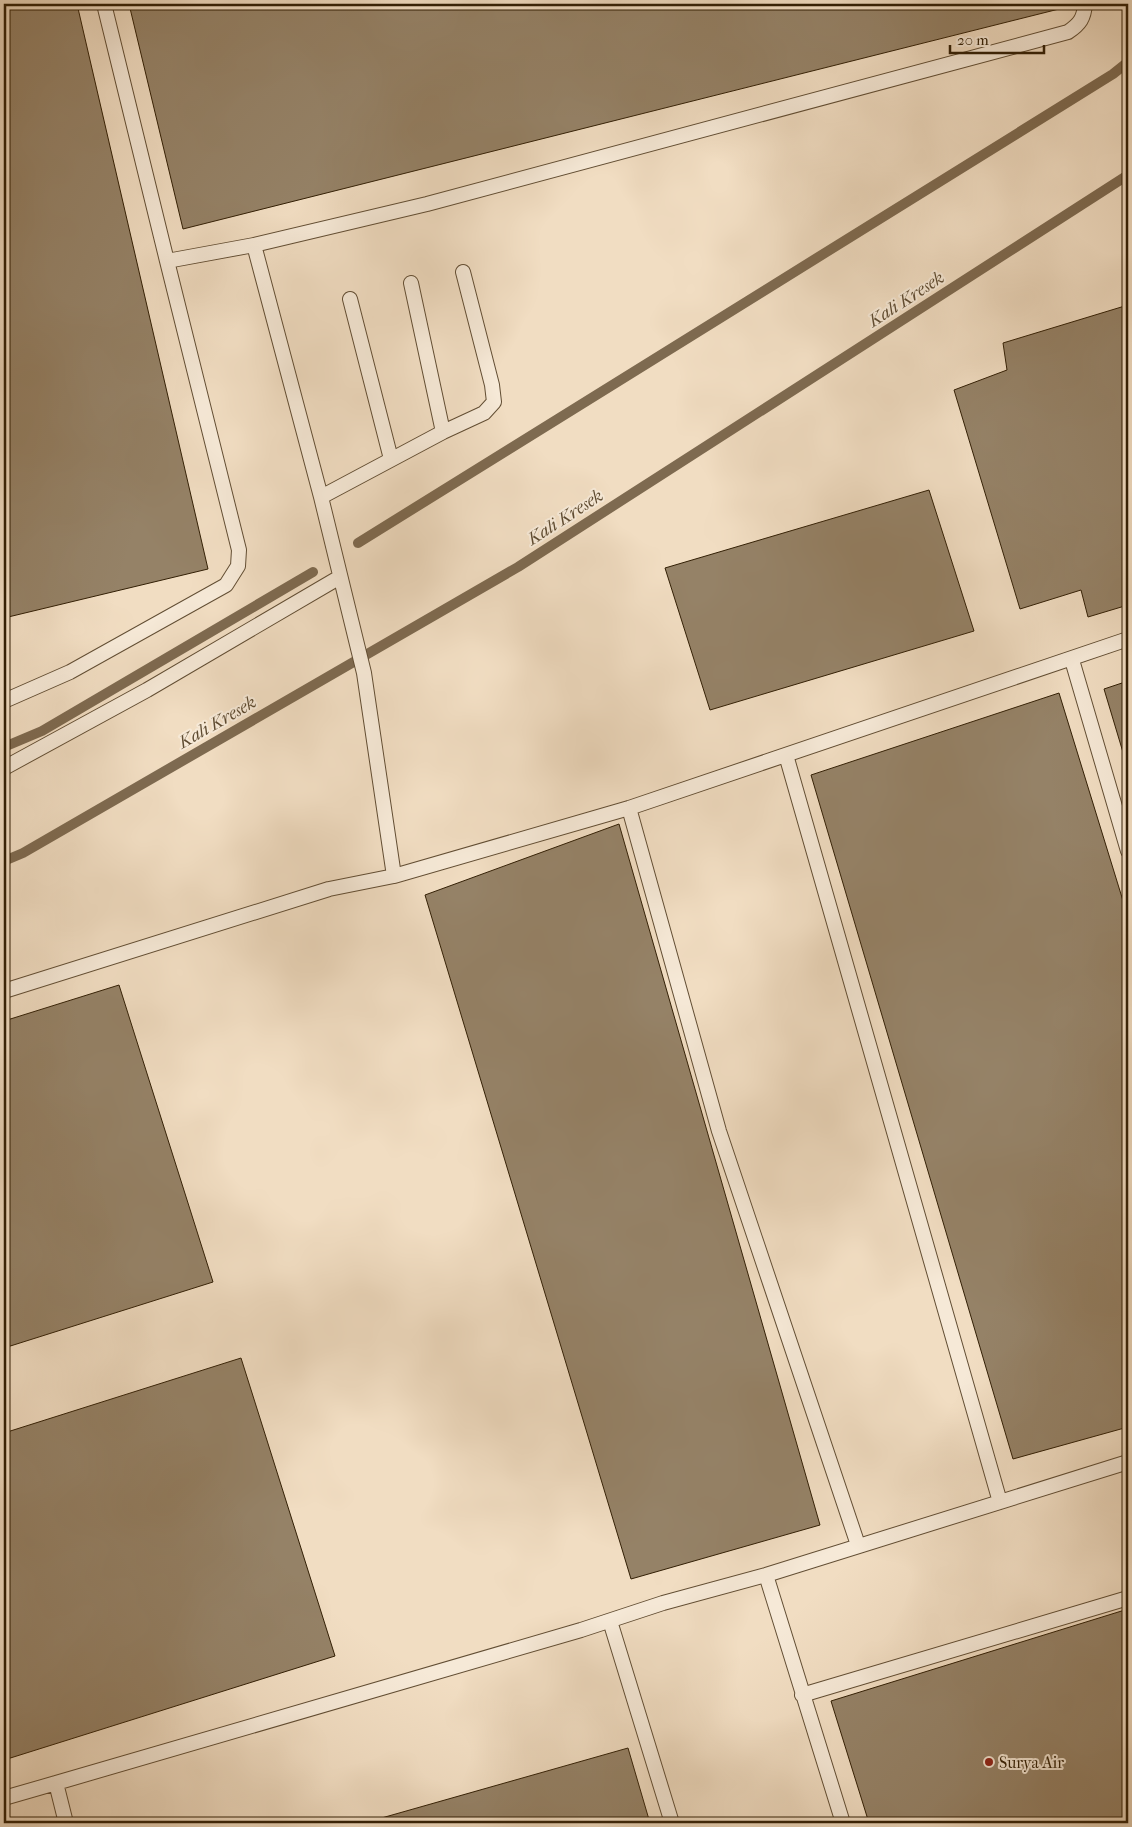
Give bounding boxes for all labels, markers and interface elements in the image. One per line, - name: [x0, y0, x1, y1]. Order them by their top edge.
- scale bar: [950, 22, 1043, 54]
- text: 20 m: [957, 31, 989, 49]
- water label: Kali Kresek: [863, 267, 948, 333]
- water label: Kali Kresek: [522, 485, 607, 551]
- water label: Kali Kresek: [173, 692, 260, 754]
- place label: Surya Air: [999, 1753, 1064, 1772]
- marker: Surya Air: [983, 1756, 995, 1768]

